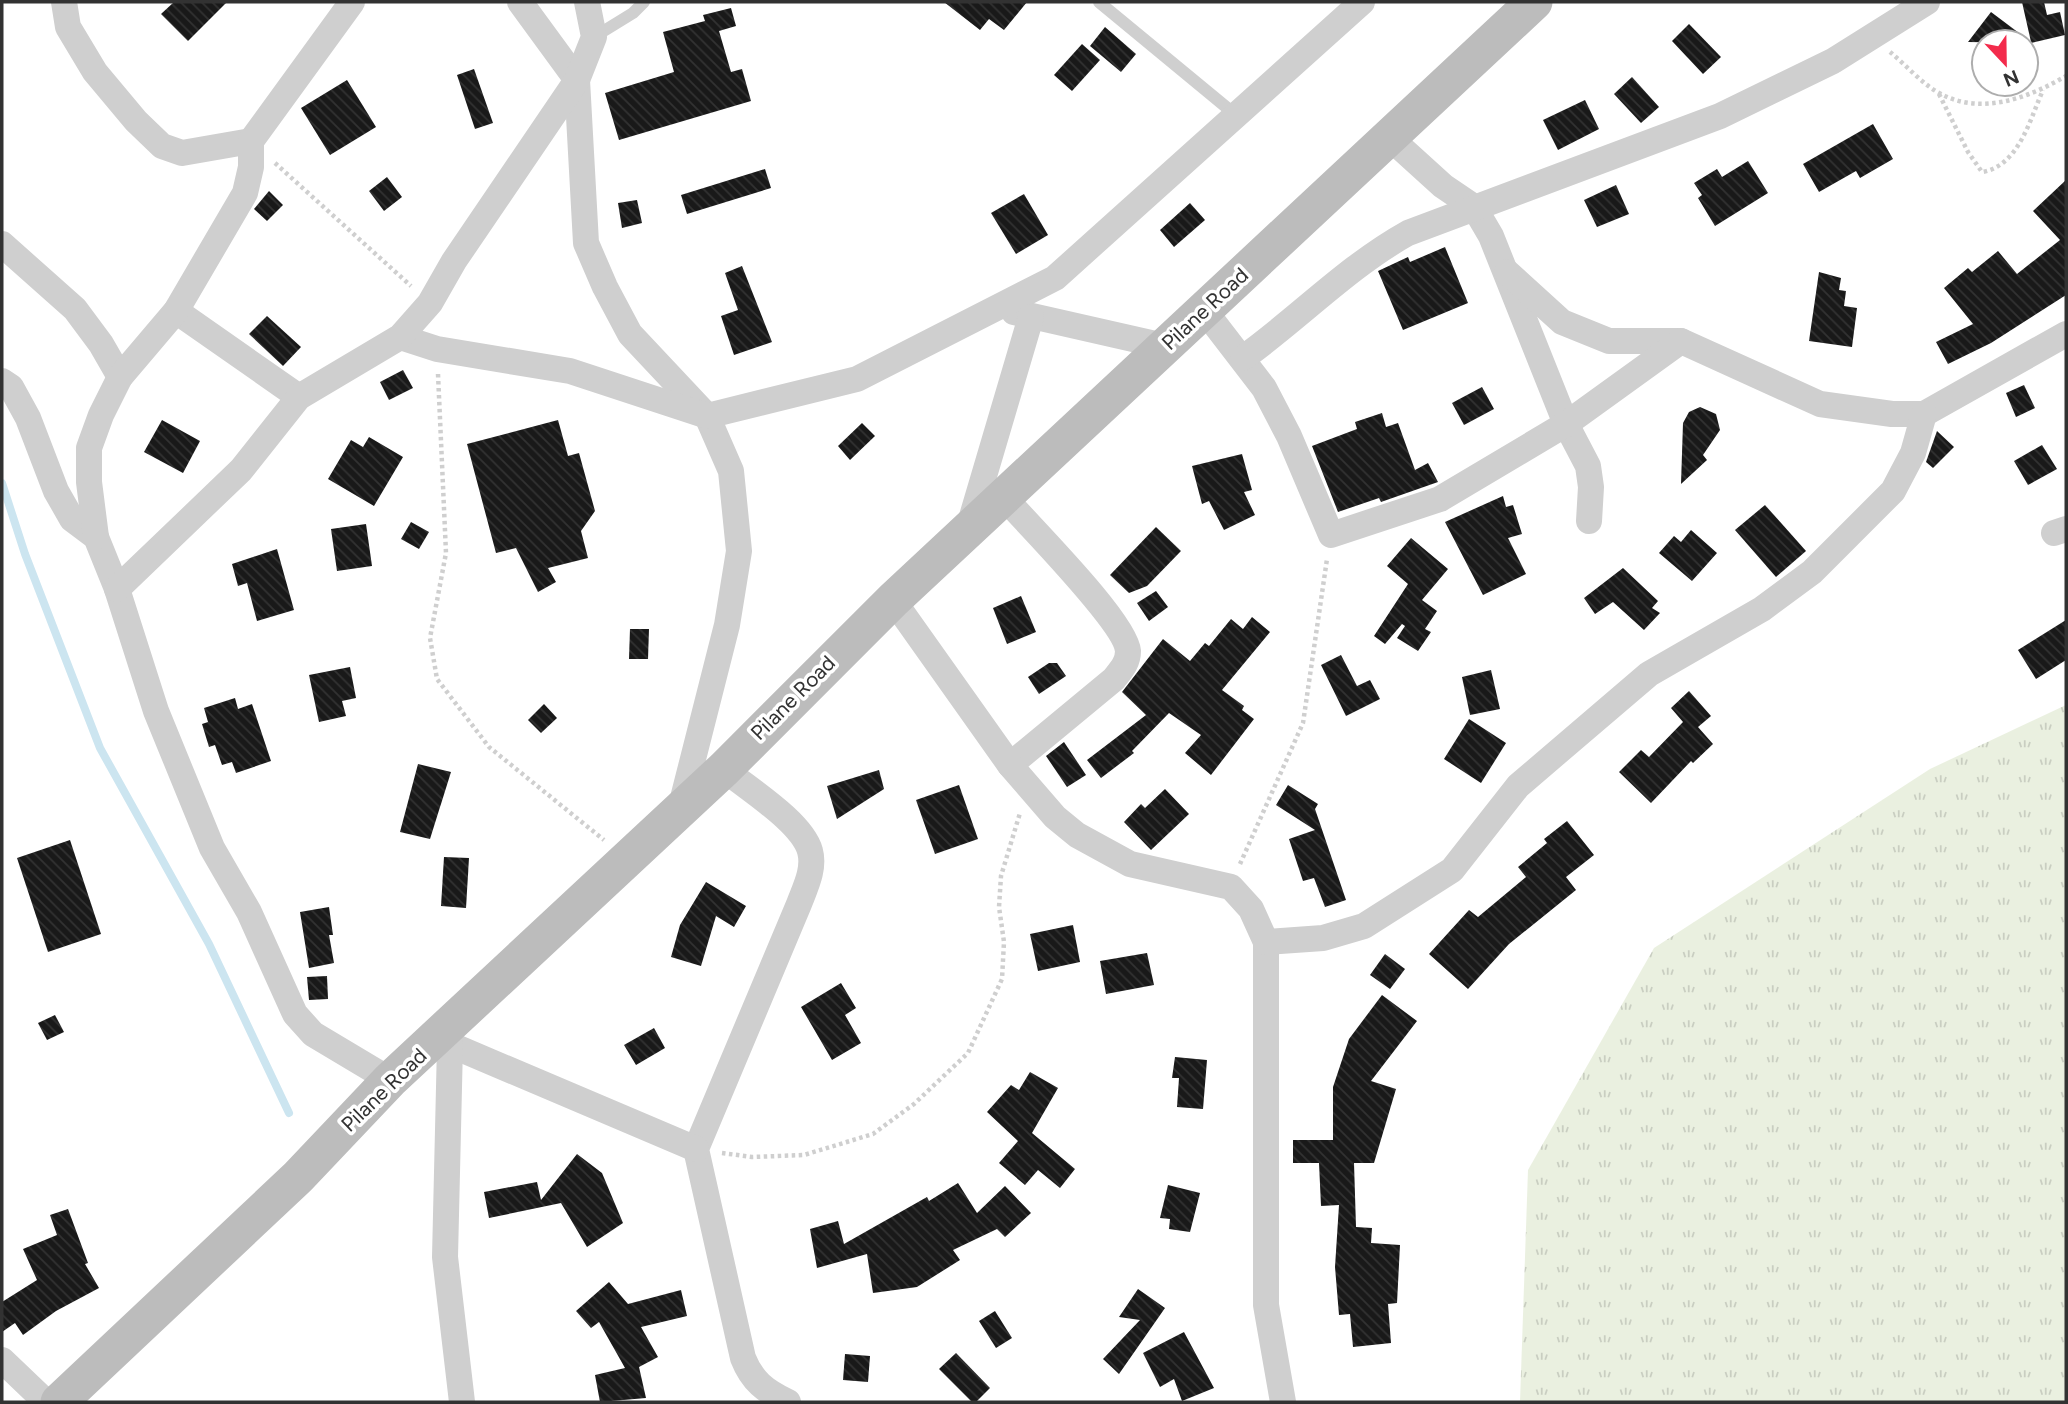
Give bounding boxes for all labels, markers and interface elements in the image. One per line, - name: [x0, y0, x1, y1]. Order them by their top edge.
- north arrow: [1970, 28, 2040, 98]
- text: N: [2000, 65, 2022, 92]
- street label: Pilane Road: [1156, 262, 1253, 355]
- street label: Pilane Road: [745, 650, 840, 745]
- street label: Pilane Road: [336, 1043, 432, 1137]

